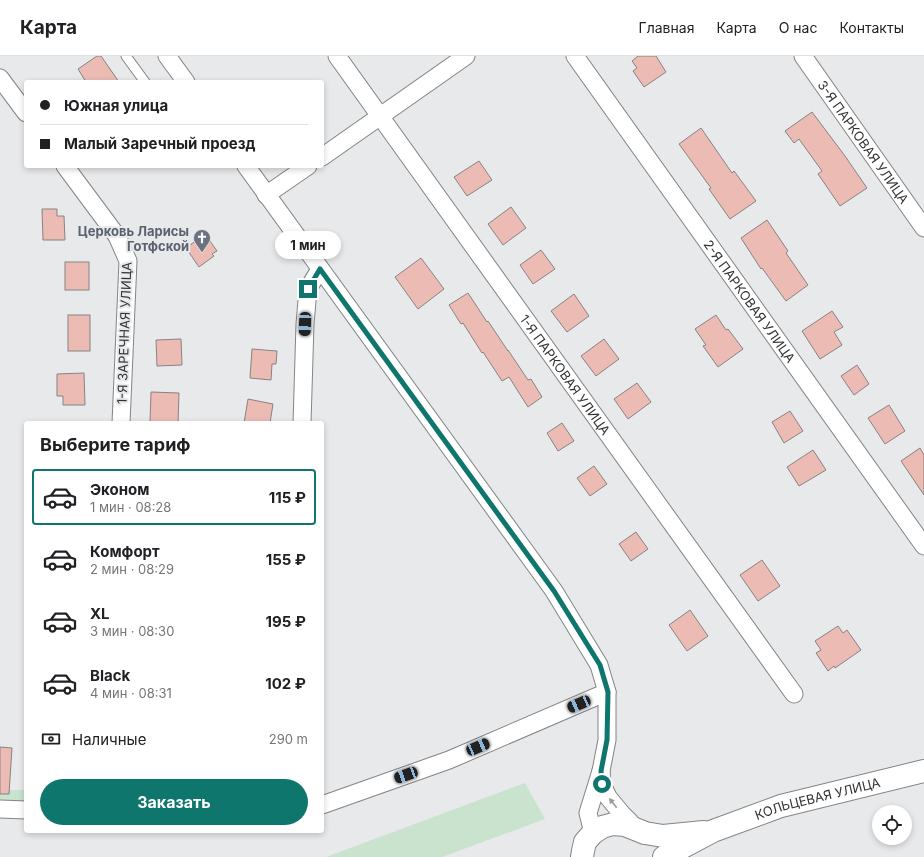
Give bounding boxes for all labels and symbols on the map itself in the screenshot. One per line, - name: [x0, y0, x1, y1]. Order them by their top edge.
- street label: 3-Я ПАРКОВАЯ УЛИЦА: [815, 77, 912, 207]
- place label: Церковь Ларисы Готфской: [78, 223, 189, 254]
- church icon: Церковь Ларисы Готфской: [192, 228, 212, 253]
- callout: 1 мин: [275, 231, 341, 259]
- street label: 2-Я ПАРКОВАЯ УЛИЦА: [701, 237, 799, 366]
- street label: 1-Я ЗАРЕЧНАЯ УЛИЦА: [114, 262, 134, 404]
- route end: [299, 280, 317, 298]
- street label: 1-Я ПАРКОВАЯ УЛИЦА: [517, 311, 614, 438]
- car: [299, 312, 311, 336]
- car: [566, 694, 592, 714]
- car: [465, 737, 491, 757]
- car: [393, 765, 419, 785]
- street label: КОЛЬЦЕВАЯ УЛИЦА: [752, 774, 882, 823]
- route start: [593, 775, 611, 793]
- one-way arrow: [609, 797, 617, 808]

